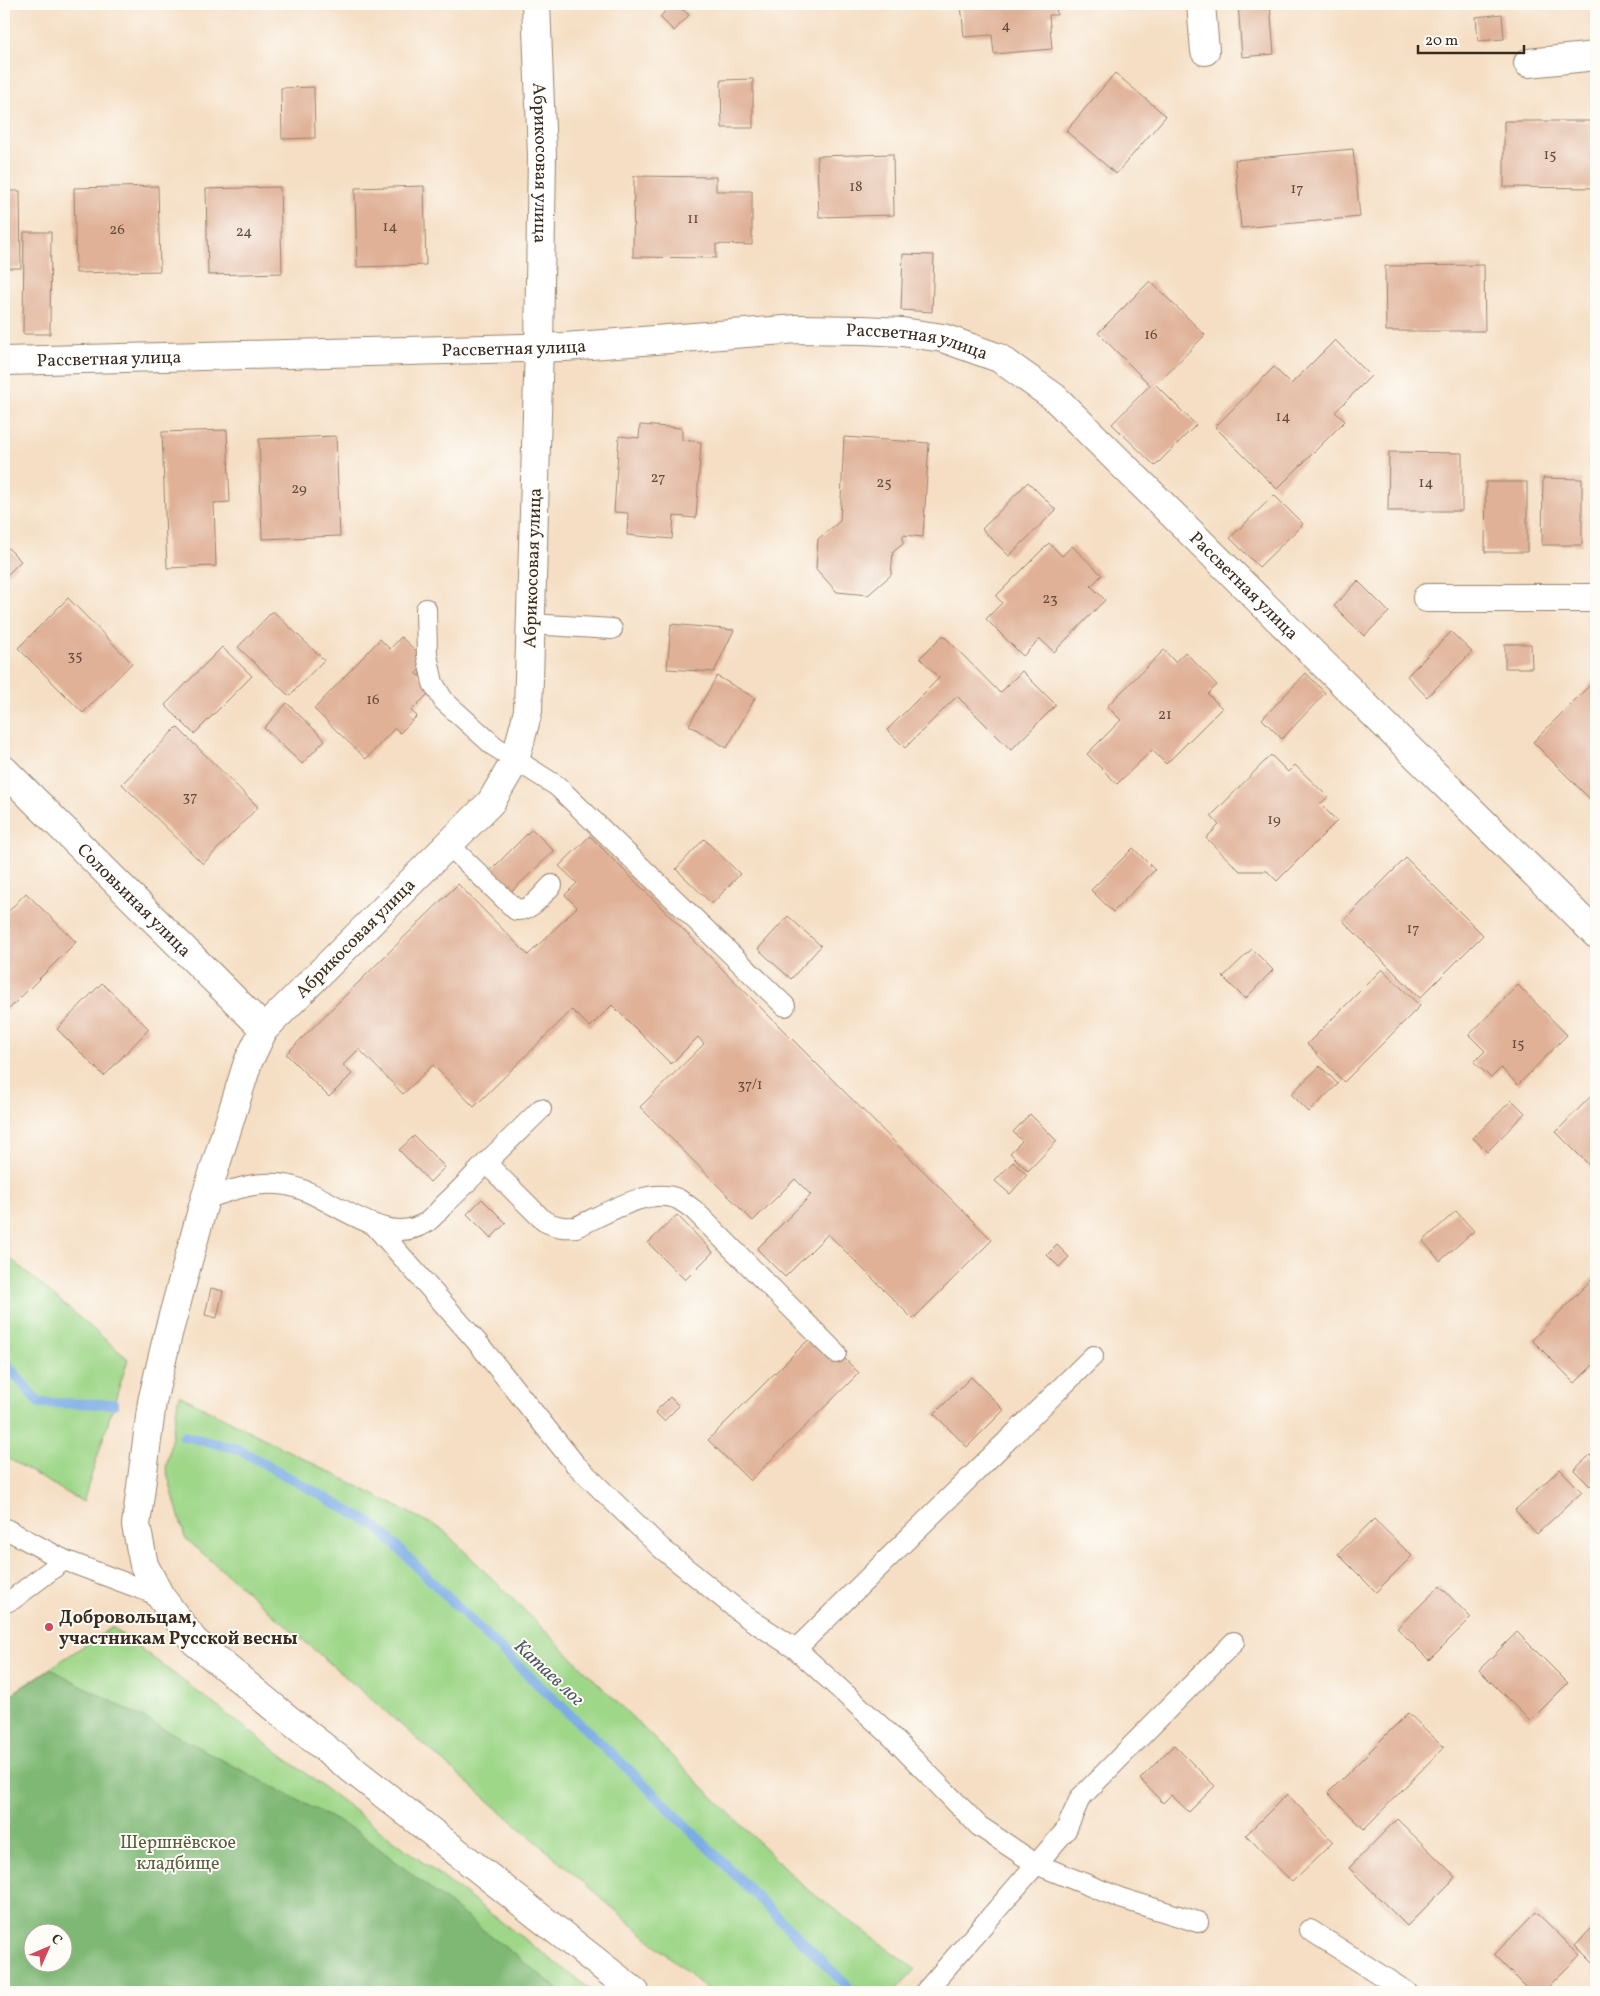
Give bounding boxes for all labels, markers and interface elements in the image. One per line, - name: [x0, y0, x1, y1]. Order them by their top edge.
- house number: 4: [1002, 16, 1011, 37]
- scale bar: [1418, 22, 1524, 54]
- text: 20 m: [1425, 31, 1458, 52]
- street label: Абрикосовая улица: [525, 82, 553, 243]
- house number: 15: [1543, 145, 1557, 166]
- house number: 18: [849, 177, 863, 198]
- house number: 17: [1290, 179, 1304, 200]
- house number: 11: [687, 209, 699, 230]
- house number: 14: [383, 217, 397, 238]
- house number: 26: [109, 220, 125, 241]
- house number: 24: [236, 222, 252, 243]
- street label: Рассветная улица: [846, 319, 991, 367]
- house number: 16: [1144, 325, 1158, 346]
- street label: Рассветная улица: [441, 334, 587, 364]
- street label: Рассветная улица: [36, 346, 182, 374]
- house number: 14: [1276, 407, 1290, 428]
- house number: 27: [651, 468, 665, 489]
- house number: 25: [876, 473, 892, 494]
- house number: 14: [1419, 473, 1433, 494]
- house number: 29: [291, 479, 307, 500]
- street label: Абрикосовая улица: [518, 487, 549, 649]
- street label: Рассветная улица: [1183, 527, 1303, 646]
- house number: 23: [1042, 589, 1058, 610]
- house number: 35: [68, 646, 82, 667]
- house number: 16: [366, 690, 380, 711]
- house number: 21: [1158, 705, 1172, 726]
- house number: 37: [183, 787, 197, 808]
- house number: 19: [1267, 810, 1281, 831]
- street label: Соловьиная улица: [71, 838, 196, 963]
- street label: Абрикосовая улица: [290, 873, 422, 1005]
- house number: 17: [1406, 919, 1420, 940]
- house number: 15: [1511, 1034, 1525, 1055]
- house number: 37/1: [737, 1075, 763, 1096]
- place label: Добровольцам, участникам Русской весны: [59, 1606, 298, 1652]
- marker: Добровольцам, участникам Русской весны: [43, 1621, 55, 1633]
- water label: Катаев лог: [508, 1634, 590, 1713]
- park label: Шершнёвское кладбище: [120, 1831, 236, 1877]
- north arrow: [22, 1924, 72, 1974]
- text: С: [46, 1930, 66, 1950]

